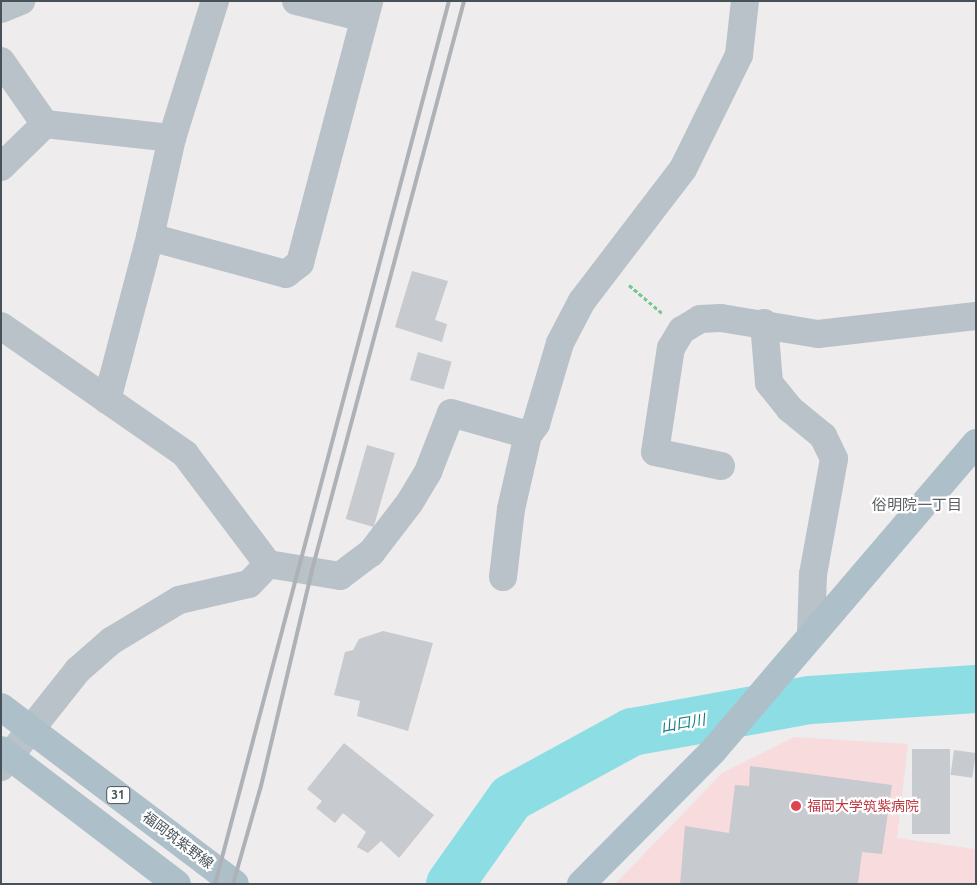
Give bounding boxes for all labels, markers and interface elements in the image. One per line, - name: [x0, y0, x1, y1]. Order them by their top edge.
- district label: 俗明院一丁目: [872, 496, 962, 514]
- water label: 山口川: [659, 710, 707, 736]
- road number: 31: [106, 786, 130, 804]
- place label: 福岡大学筑紫病院: [807, 798, 919, 814]
- marker: 福岡大学筑紫病院: [789, 799, 803, 813]
- street label: 福岡筑紫野線: [139, 808, 217, 872]

